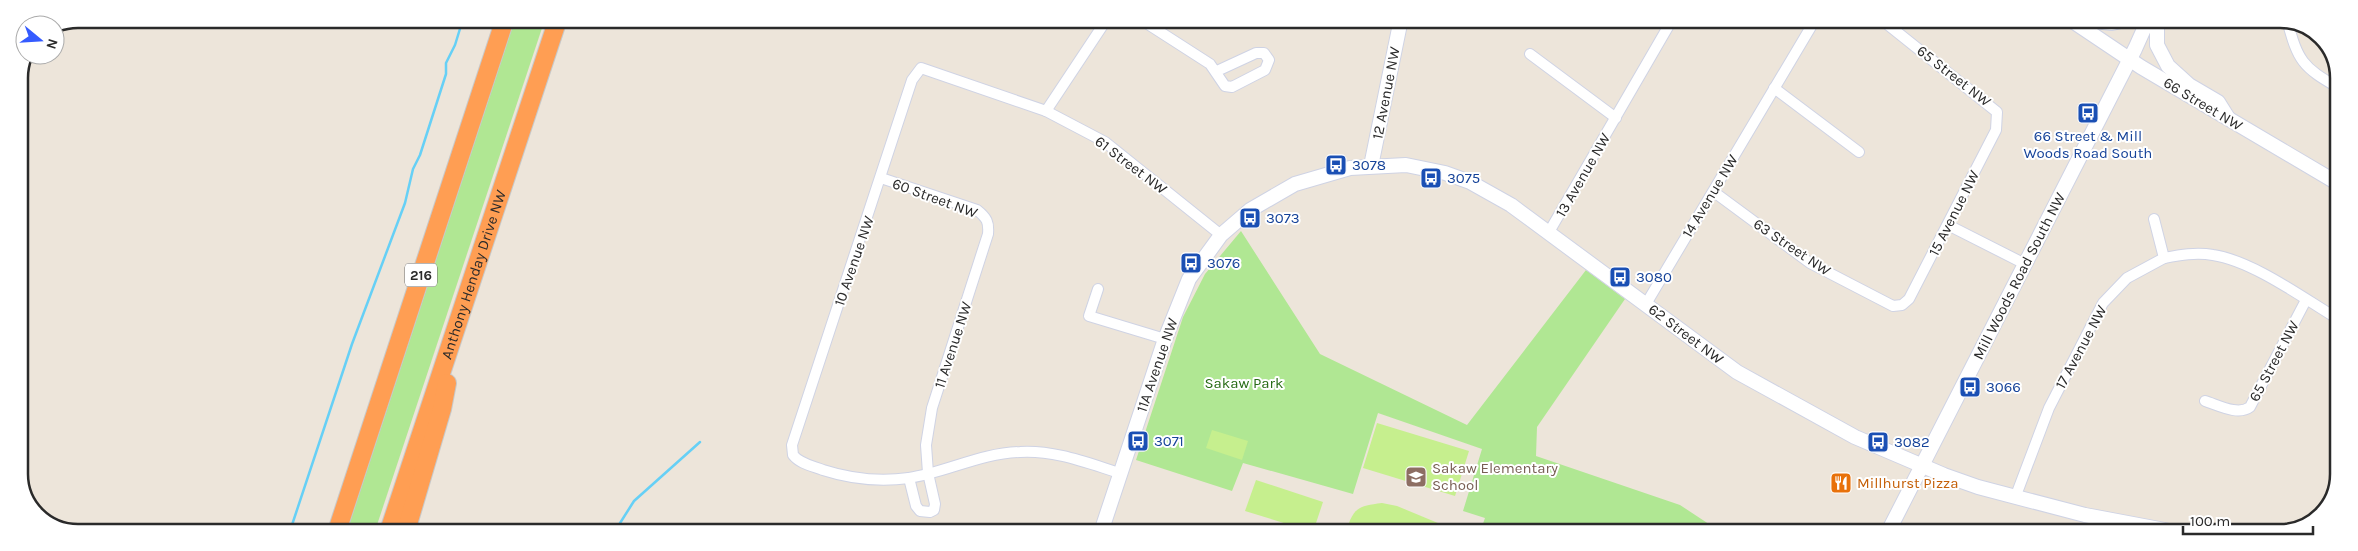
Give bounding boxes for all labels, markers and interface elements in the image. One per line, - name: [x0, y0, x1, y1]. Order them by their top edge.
- north arrow: [15, 15, 65, 65]
- text: N: [42, 36, 62, 51]
- street label: 65 Street NW: [1913, 42, 1995, 111]
- street label: 12 Avenue NW: [1368, 45, 1404, 141]
- street label: 66 Street NW: [2160, 73, 2246, 135]
- bus stop icon: 66 Street & Mill Woods Road South: [2076, 101, 2100, 125]
- place label: 66 Street & Mill Woods Road South: [2024, 127, 2152, 162]
- street label: 13 Avenue NW: [1552, 129, 1615, 220]
- street label: 61 Street NW: [1091, 132, 1171, 198]
- street label: 14 Avenue NW: [1678, 151, 1742, 241]
- bus stop icon: 3078: [1324, 153, 1348, 177]
- place label: 3078: [1352, 156, 1386, 174]
- bus stop icon: 3075: [1419, 166, 1443, 190]
- street label: 15 Avenue NW: [1925, 167, 1984, 259]
- place label: 3075: [1447, 169, 1480, 187]
- street label: 60 Street NW: [890, 174, 981, 222]
- street label: Anthony Henday Drive NW: [437, 187, 510, 361]
- street label: Mill Woods Road South NW: [1969, 189, 2069, 363]
- bus stop icon: 3073: [1238, 206, 1262, 230]
- place label: 3073: [1266, 209, 1300, 227]
- street label: 10 Avenue NW: [830, 213, 878, 308]
- street label: 63 Street NW: [1750, 215, 1835, 280]
- bus stop icon: 3076: [1179, 251, 1203, 275]
- place label: 3076: [1207, 254, 1240, 272]
- road number: 216: [405, 264, 437, 286]
- bus stop icon: 3080: [1608, 265, 1632, 289]
- place label: 3080: [1636, 268, 1672, 286]
- street label: 11 Avenue NW: [931, 299, 976, 391]
- street label: 62 Street NW: [1645, 300, 1728, 368]
- street label: 17 Avenue NW: [2051, 302, 2111, 392]
- street label: 11A Avenue NW: [1132, 315, 1182, 415]
- street label: 65 Street NW: [2245, 317, 2303, 405]
- park label: Sakaw Park: [1205, 374, 1283, 392]
- bus stop icon: 3066: [1958, 375, 1982, 399]
- place label: 3066: [1986, 378, 2021, 396]
- bus stop icon: 3071: [1126, 429, 1150, 453]
- bus stop icon: 3082: [1866, 430, 1890, 454]
- place label: 3071: [1154, 432, 1184, 450]
- place label: 3082: [1894, 433, 1930, 451]
- place label: Sakaw Elementary School: [1432, 459, 1558, 494]
- school or university icon: Sakaw Elementary School: [1404, 465, 1428, 489]
- restaurant icon: Millhurst Pizza: [1829, 471, 1853, 495]
- place label: Millhurst Pizza: [1857, 474, 1958, 492]
- scale bar: [2183, 504, 2313, 536]
- text: 100 m: [2190, 512, 2230, 530]

